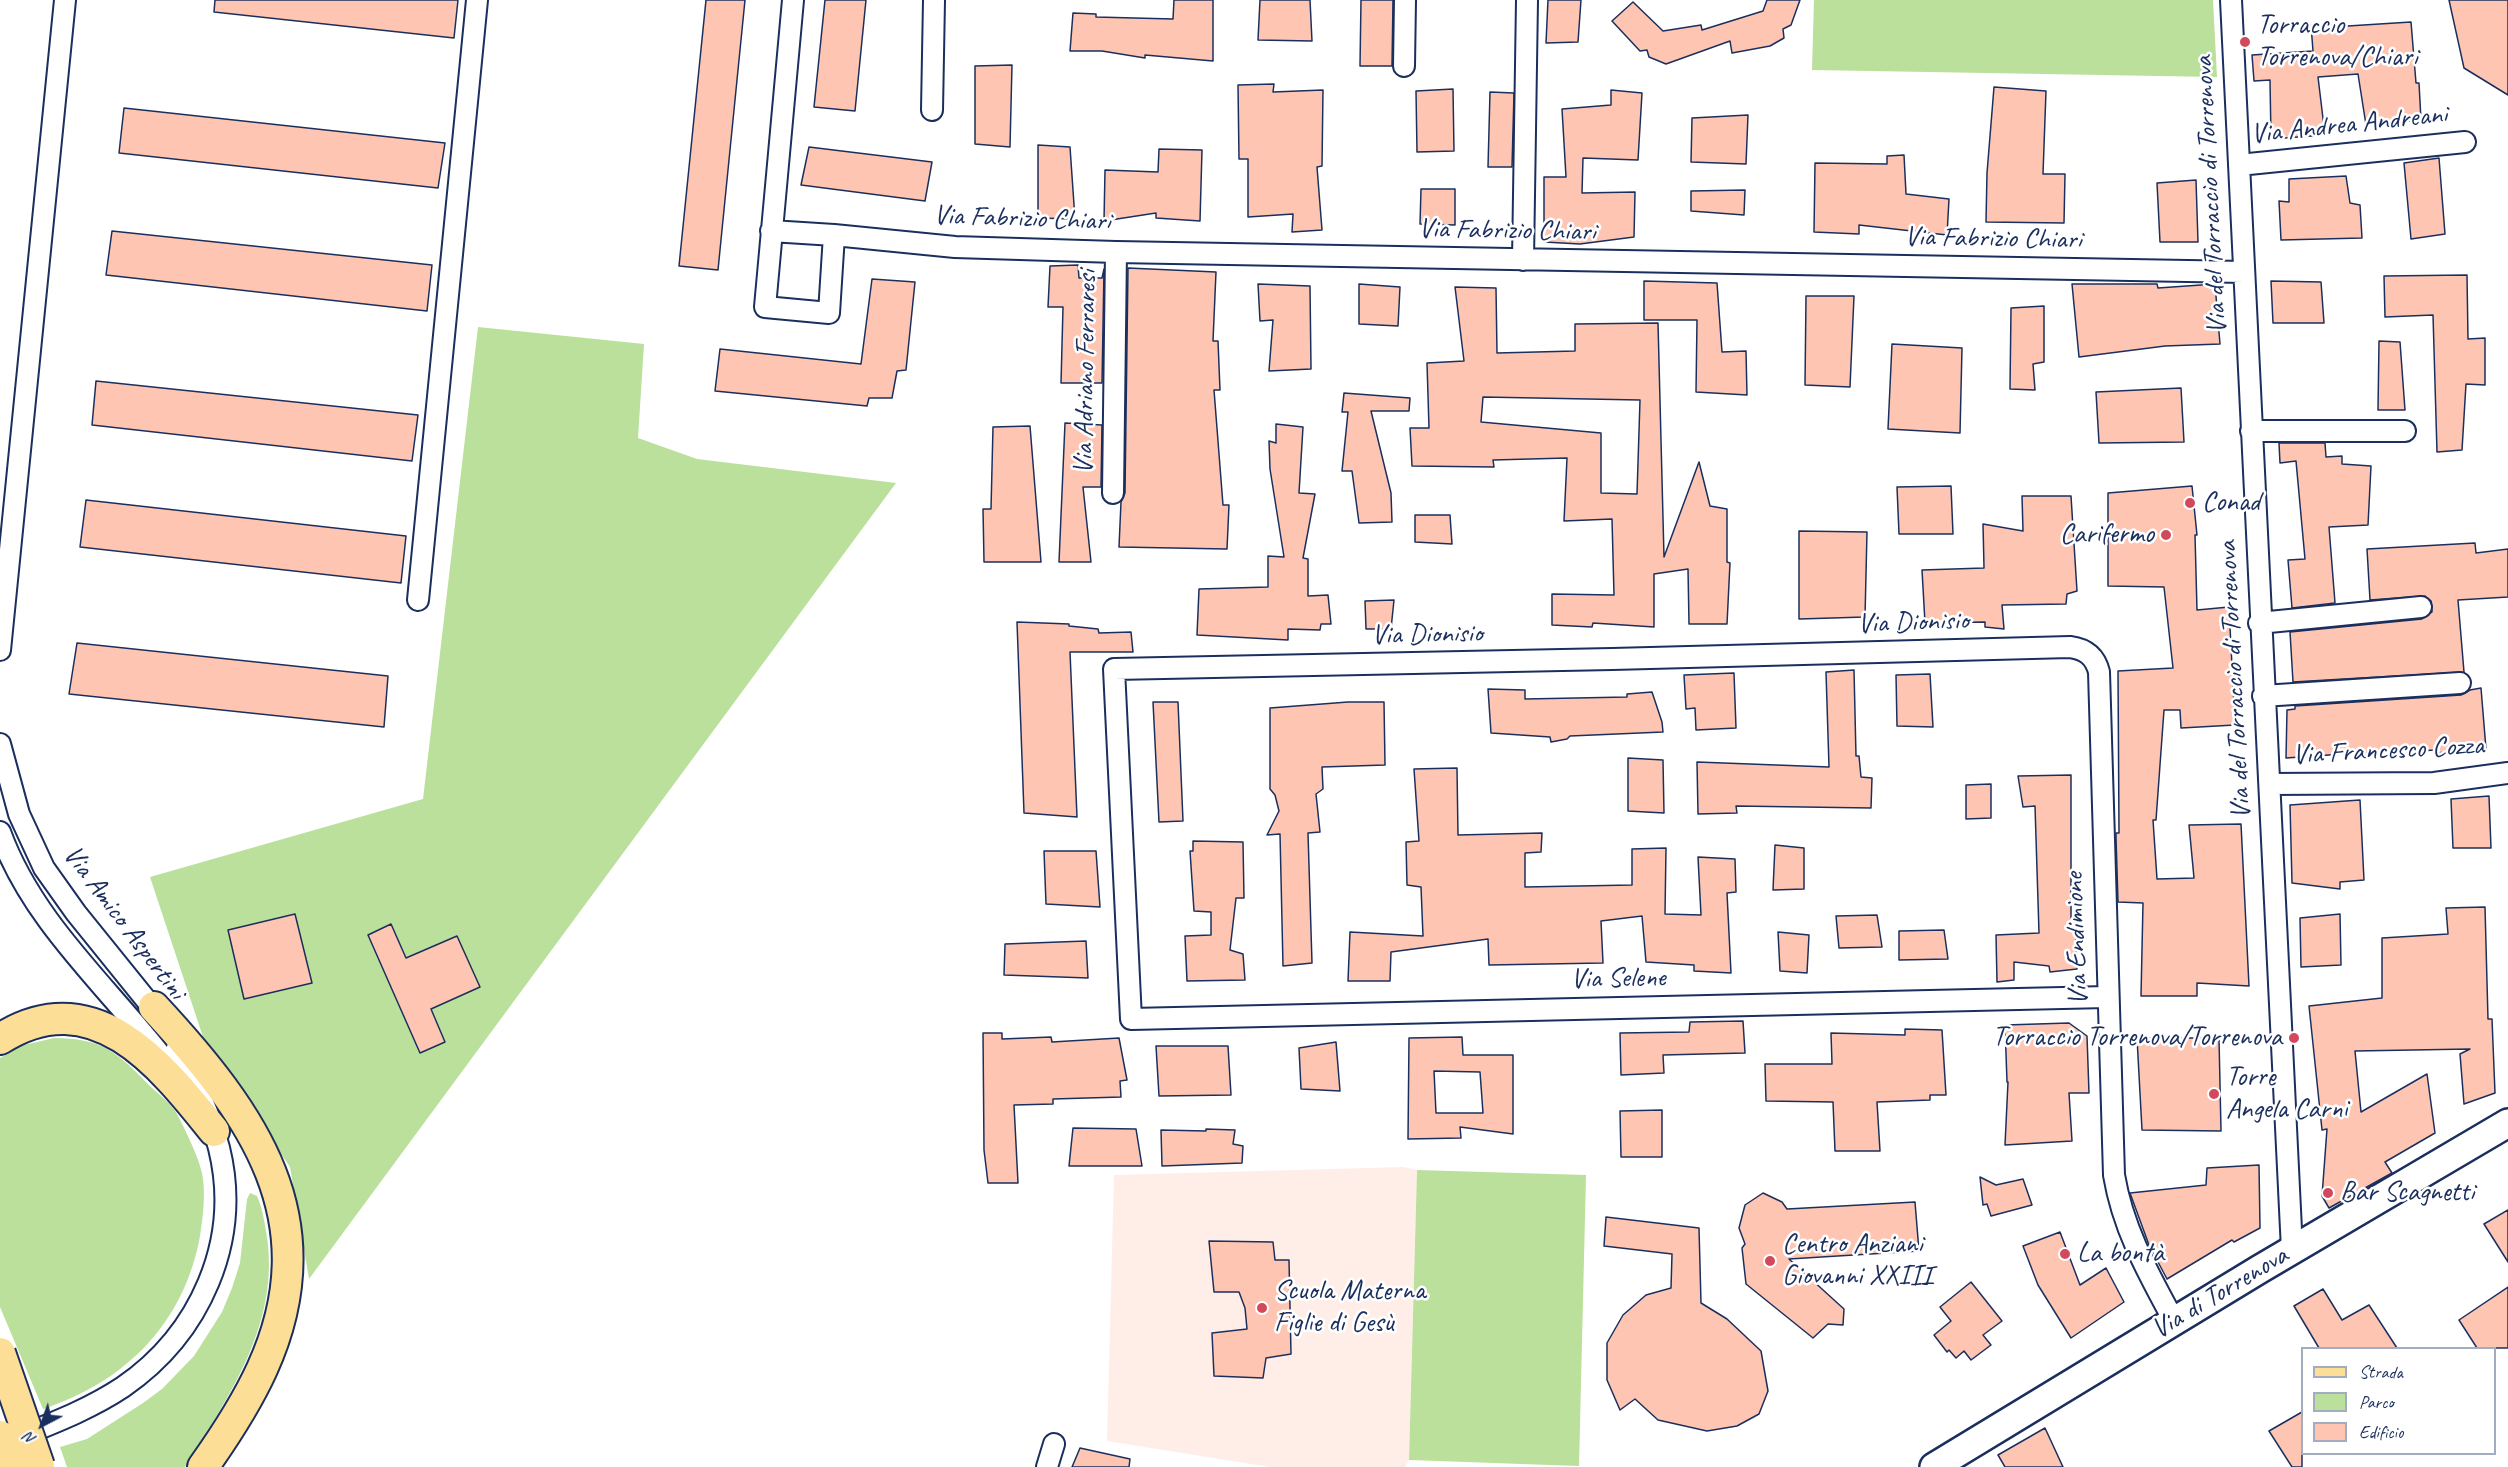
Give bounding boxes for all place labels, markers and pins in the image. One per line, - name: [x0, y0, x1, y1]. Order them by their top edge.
- place label: Torraccio Torrenova/Chiari: [2257, 9, 2417, 75]
- marker: Torraccio Torrenova/Chiari: [2238, 35, 2252, 49]
- place label: Conad: [2202, 486, 2260, 520]
- marker: Conad: [2183, 496, 2197, 510]
- place label: Carifermo: [2060, 518, 2154, 552]
- marker: Carifermo: [2159, 528, 2173, 542]
- place label: Torraccio Torrenova/Torrenova: [1993, 1021, 2282, 1055]
- marker: Torraccio Torrenova/Torrenova: [2287, 1031, 2301, 1045]
- place label: Torre Angela Carni: [2226, 1061, 2348, 1127]
- marker: Torre Angela Carni: [2207, 1087, 2221, 1101]
- place label: Bar Scagnetti: [2340, 1176, 2474, 1210]
- marker: Bar Scagnetti: [2321, 1186, 2335, 1200]
- place label: Centro Anziani Giovanni XXIII: [1782, 1228, 1932, 1294]
- place label: La bontà: [2077, 1237, 2164, 1271]
- marker: La bontà: [2058, 1247, 2072, 1261]
- marker: Centro Anziani Giovanni XXIII: [1763, 1254, 1777, 1268]
- place label: Scuola Materna Figlie di Gesù: [1274, 1275, 1425, 1341]
- marker: Scuola Materna Figlie di Gesù: [1255, 1301, 1269, 1315]

